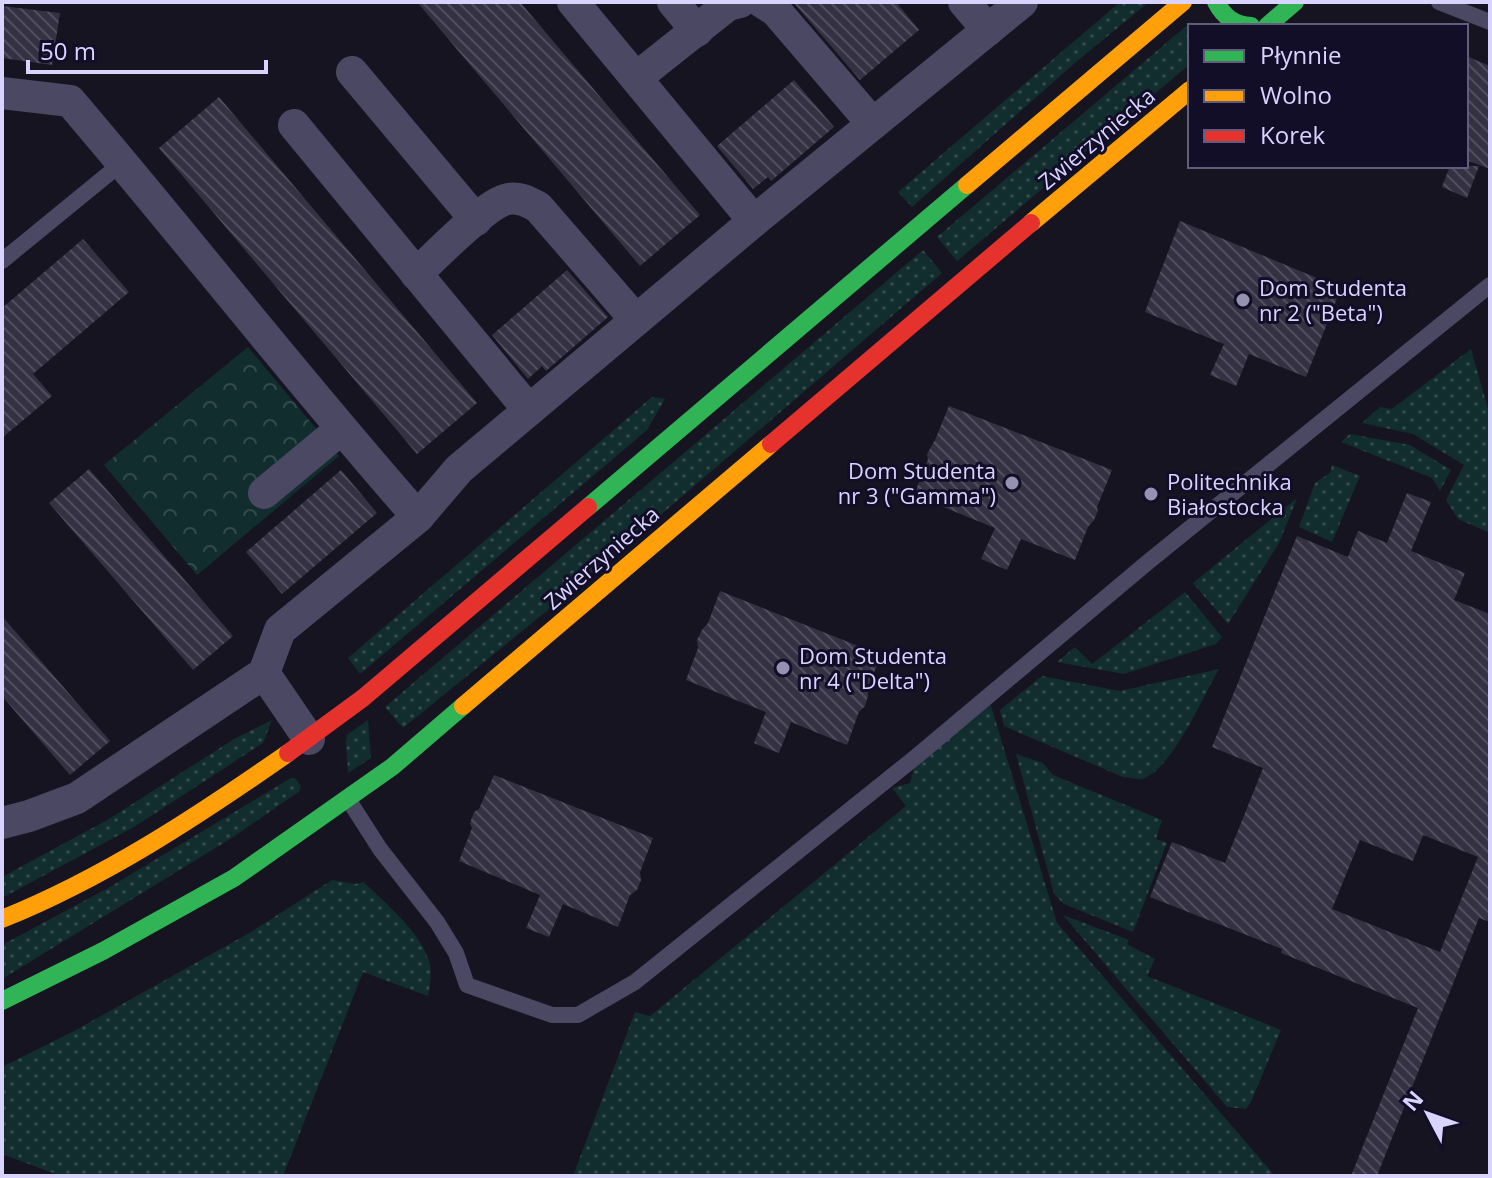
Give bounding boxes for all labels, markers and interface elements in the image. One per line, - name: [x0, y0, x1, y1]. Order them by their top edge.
- scale bar: [28, 24, 266, 74]
- legend: [1188, 24, 1468, 168]
- text: 50 m: [40, 34, 96, 67]
- text: Płynnie: [1260, 38, 1342, 71]
- text: Wolno: [1260, 78, 1332, 111]
- street label: Zwierzyniecka: [1031, 80, 1161, 196]
- text: Korek: [1260, 118, 1325, 151]
- place label: Dom Studenta nr 2 ("Beta"): [1259, 272, 1407, 327]
- marker: Dom Studenta nr 2 ("Beta"): [1234, 291, 1252, 309]
- place label: Dom Studenta nr 3 ("Gamma"): [838, 455, 996, 510]
- place label: Politechnika Białostocka: [1167, 466, 1292, 521]
- marker: Dom Studenta nr 3 ("Gamma"): [1003, 474, 1021, 492]
- marker: Politechnika Białostocka: [1142, 485, 1160, 503]
- street label: Zwierzyniecka: [537, 499, 665, 615]
- place label: Dom Studenta nr 4 ("Delta"): [799, 640, 947, 695]
- marker: Dom Studenta nr 4 ("Delta"): [774, 659, 792, 677]
- north arrow: [1388, 1074, 1468, 1154]
- text: N: [1395, 1084, 1429, 1117]

